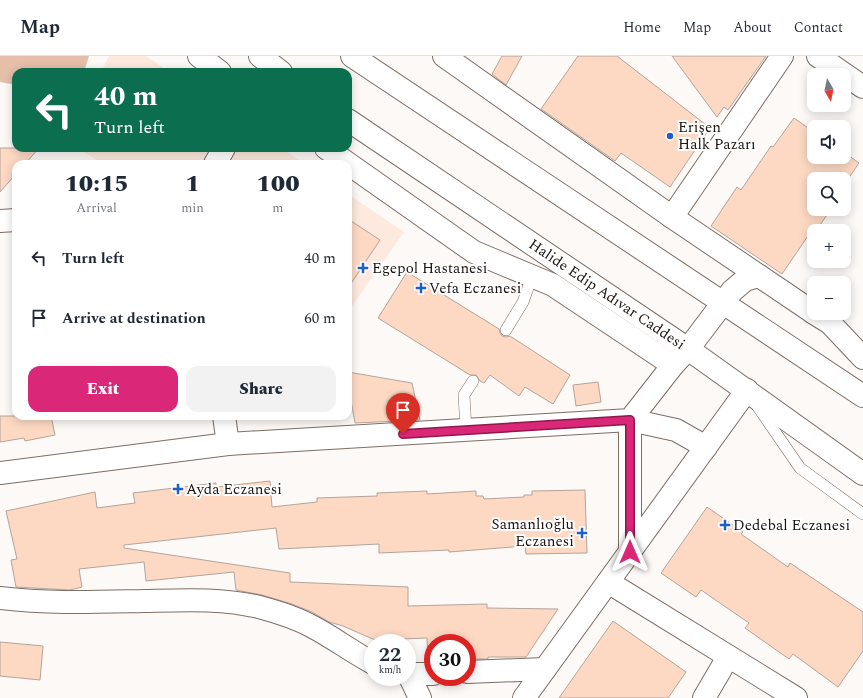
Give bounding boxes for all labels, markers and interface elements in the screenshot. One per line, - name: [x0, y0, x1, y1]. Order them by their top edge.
- text: Map: [20, 13, 60, 42]
- text: Home: [623, 17, 661, 38]
- text: Map: [683, 17, 711, 38]
- text: About: [733, 17, 772, 38]
- text: Contact: [794, 17, 843, 38]
- north arrow: [807, 68, 851, 112]
- map controls: [807, 68, 851, 320]
- text: 40 m: [94, 75, 158, 118]
- icon: left: [28, 84, 80, 136]
- text: Turn left: [94, 114, 165, 141]
- place label: Erişen Halk Pazarı: [678, 116, 756, 156]
- button: sound: [807, 120, 851, 164]
- marker: Erişen Halk Pazarı: [665, 131, 675, 141]
- text: 10:15: [64, 166, 129, 202]
- text: 1: [185, 166, 200, 202]
- text: 100: [256, 166, 300, 202]
- button: search: [807, 172, 851, 216]
- text: Arrival: [76, 198, 117, 218]
- text: min: [181, 198, 204, 218]
- text: m: [272, 198, 284, 218]
- button: +: [807, 224, 851, 268]
- street label: Halide Edip Adıvar Caddesi: [524, 233, 690, 356]
- icon: left: [28, 247, 50, 269]
- text: Turn left: [62, 247, 124, 270]
- text: 40 m: [304, 247, 336, 270]
- place label: Egepol Hastanesi: [372, 257, 488, 280]
- marker: Egepol Hastanesi: [357, 262, 369, 274]
- button: −: [807, 276, 851, 320]
- place label: Vefa Eczanesi: [429, 277, 522, 300]
- marker: Vefa Eczanesi: [416, 283, 426, 293]
- icon: arrive: [28, 307, 50, 329]
- text: Arrive at destination: [62, 307, 206, 330]
- text: 60 m: [304, 307, 336, 330]
- button: Exit: [28, 366, 178, 412]
- button: Share: [186, 366, 336, 412]
- pin: [386, 393, 420, 434]
- icon: arrive: [392, 399, 414, 421]
- place label: Ayda Eczanesi: [186, 478, 282, 501]
- marker: Ayda Eczanesi: [173, 484, 183, 494]
- place label: Samanlıoğlu Eczanesi: [491, 513, 574, 553]
- place label: Dedebal Eczanesi: [733, 514, 850, 537]
- marker: Dedebal Eczanesi: [720, 520, 730, 530]
- marker: Samanlıoğlu Eczanesi: [577, 528, 587, 538]
- position arrow: [609, 531, 651, 573]
- speed limit sign: 30: [424, 634, 476, 686]
- text: 22: [379, 640, 401, 670]
- text: km/h: [379, 662, 401, 678]

